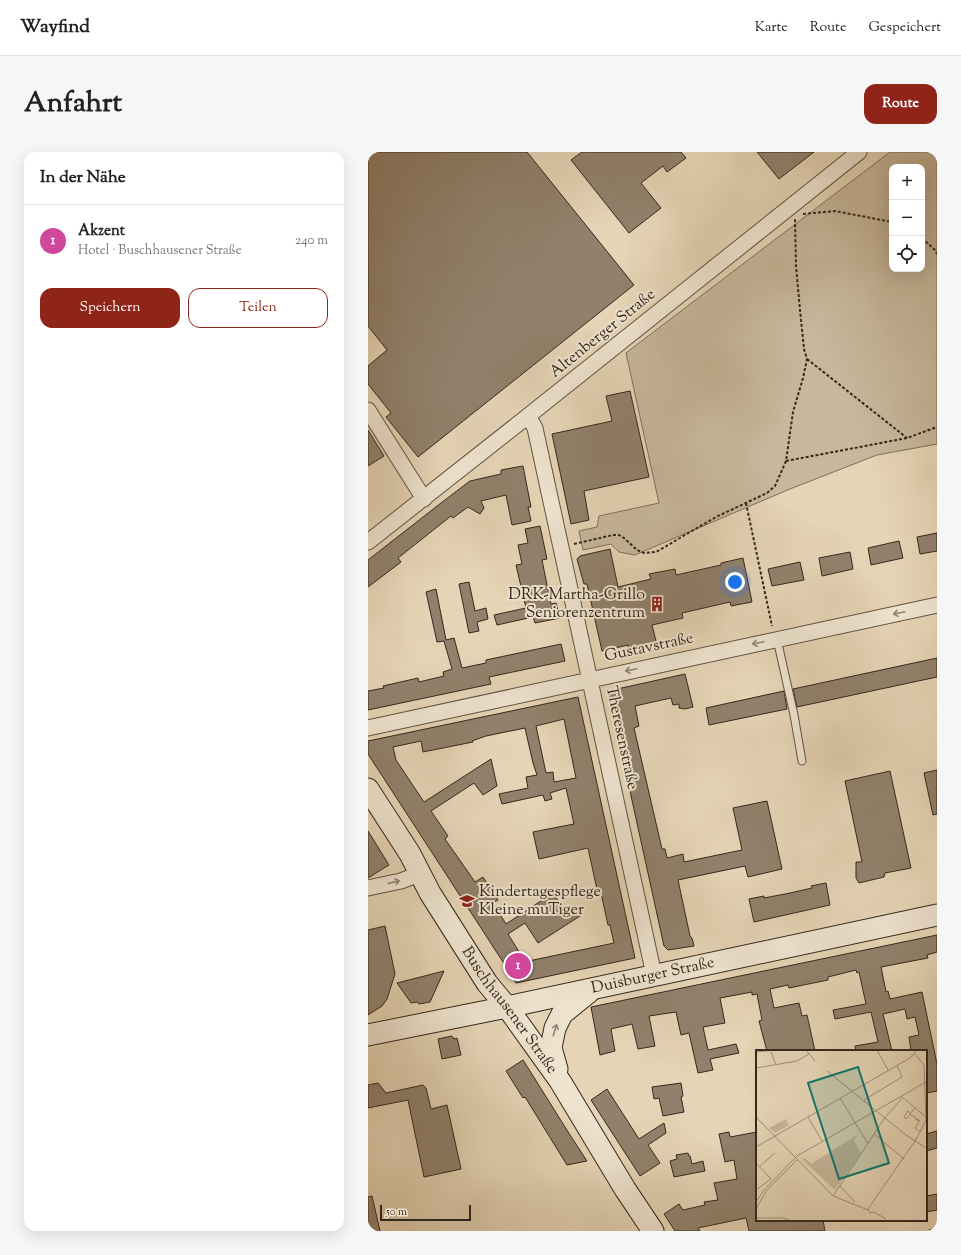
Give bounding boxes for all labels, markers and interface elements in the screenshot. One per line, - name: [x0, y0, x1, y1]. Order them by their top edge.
- text: Wayfind: [20, 14, 90, 41]
- text: Karte: [755, 18, 788, 38]
- text: Route: [810, 18, 846, 38]
- text: Gespeichert: [868, 18, 941, 38]
- text: Anfahrt: [24, 84, 122, 124]
- button: Route: [864, 84, 937, 124]
- map controls: [889, 164, 925, 272]
- button: +: [889, 164, 925, 200]
- text: In der Nähe: [40, 166, 126, 190]
- button: −: [889, 200, 925, 236]
- text: Akzent: [78, 221, 125, 242]
- text: 1: [51, 232, 55, 250]
- text: 240 m: [295, 232, 328, 250]
- button: locate: [889, 236, 925, 272]
- text: Hotel · Buschhausener Straße: [78, 242, 242, 260]
- street label: Altenberger Straße: [545, 284, 661, 384]
- button: Speichern: [40, 288, 180, 328]
- button: Teilen: [188, 288, 328, 328]
- your location: [725, 572, 745, 592]
- place label: DRK-Martha-Grillo Seniorenzentrum: [508, 584, 645, 625]
- building icon: DRK-Martha-Grillo Seniorenzentrum: [648, 595, 666, 613]
- one-way arrow: [893, 609, 906, 617]
- street label: Gustavstraße: [602, 627, 696, 669]
- one-way arrow: [752, 639, 765, 647]
- one-way arrow: [625, 667, 638, 675]
- street label: Theresenstraße: [599, 684, 643, 792]
- one-way arrow: [387, 878, 400, 886]
- place label: Kindertagespflege Kleine muTiger: [479, 881, 601, 922]
- school or university icon: Kindertagespflege Kleine muTiger: [458, 892, 476, 910]
- street label: Buschhausener Straße: [455, 942, 563, 1079]
- pin: 1: [505, 951, 531, 981]
- street label: Duisburger Straße: [589, 951, 717, 1000]
- one-way arrow: [551, 1024, 559, 1036]
- inset map: [756, 1050, 927, 1221]
- scale bar: [380, 1203, 471, 1222]
- text: 50 m: [386, 1204, 407, 1220]

